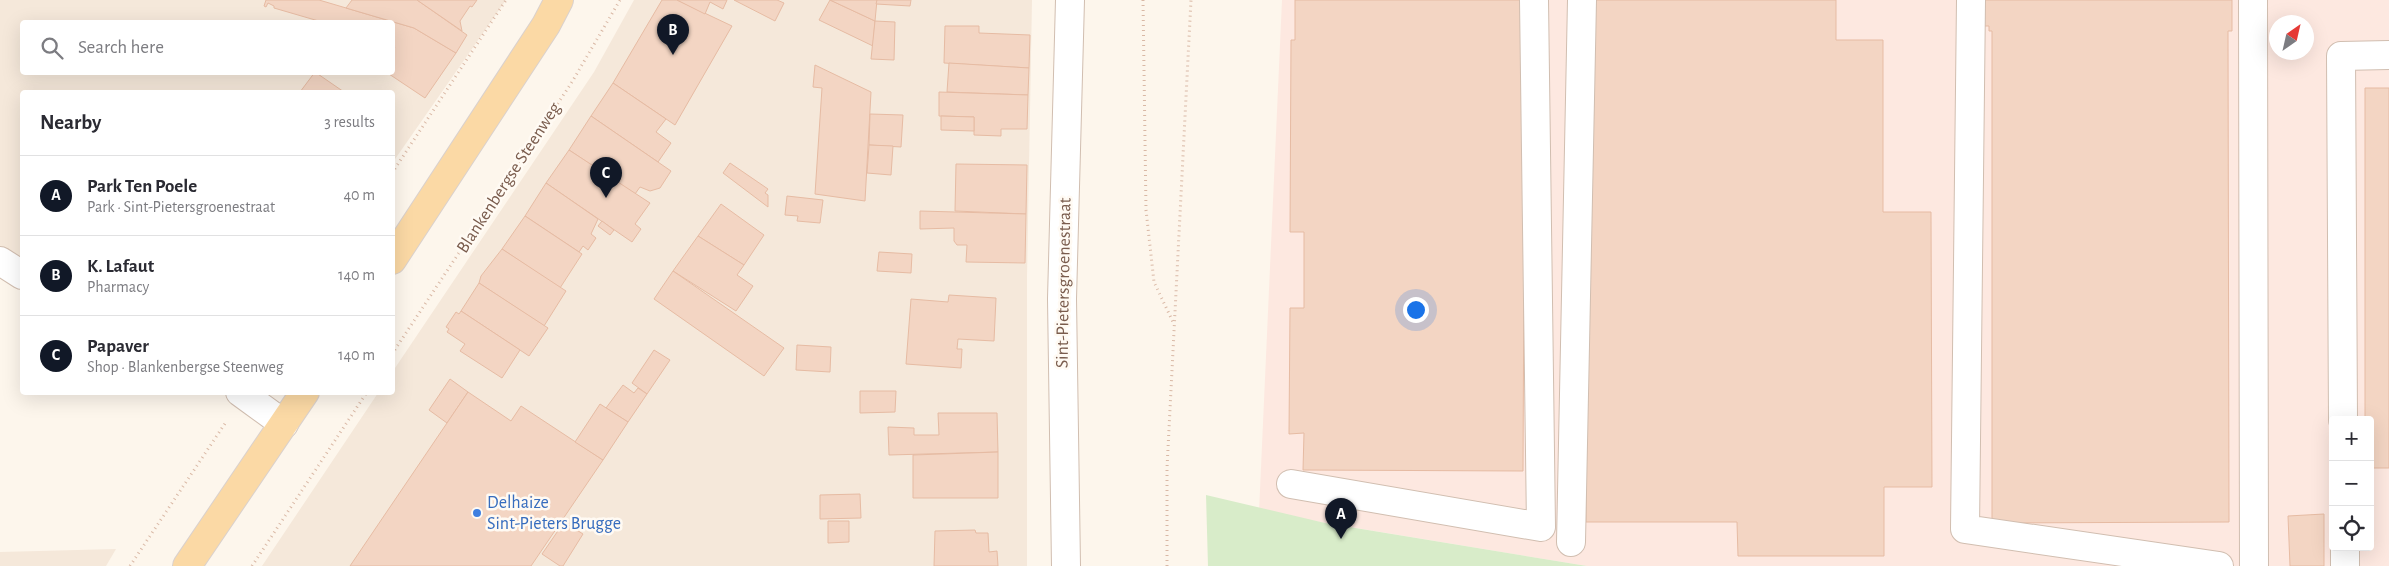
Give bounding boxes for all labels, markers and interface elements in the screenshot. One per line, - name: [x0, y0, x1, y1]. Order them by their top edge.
- pin: B: [657, 14, 689, 55]
- north arrow: [2269, 15, 2314, 60]
- search box: [20, 20, 395, 75]
- icon: search: [38, 34, 66, 62]
- text: Search here: [78, 38, 164, 57]
- street label: Blankenbergse Steenweg: [454, 99, 564, 256]
- text: Nearby: [40, 112, 101, 133]
- text: 3 results: [324, 114, 375, 130]
- pin: C: [590, 157, 622, 198]
- text: Park Ten Poele: [87, 177, 197, 196]
- text: A: [51, 187, 61, 203]
- text: 40 m: [343, 187, 375, 203]
- street label: Sint-Pietersgroenestraat: [1054, 197, 1074, 368]
- text: Park · Sint-Pietersgroenestraat: [87, 199, 275, 215]
- text: K. Lafaut: [87, 257, 154, 276]
- text: B: [51, 267, 61, 283]
- text: 140 m: [338, 267, 375, 283]
- text: Pharmacy: [87, 279, 149, 295]
- your location: [1403, 297, 1429, 323]
- text: Papaver: [87, 337, 149, 356]
- text: C: [52, 347, 60, 363]
- text: 140 m: [338, 347, 375, 363]
- text: Shop · Blankenbergse Steenweg: [87, 359, 284, 375]
- map controls: [2329, 416, 2374, 551]
- button: +: [2329, 416, 2374, 461]
- button: −: [2329, 461, 2374, 506]
- place label: Delhaize Sint-Pieters Brugge: [487, 494, 621, 533]
- pin: A: [1325, 498, 1357, 539]
- button: locate: [2329, 506, 2374, 551]
- marker: Delhaize Sint-Pieters Brugge: [471, 507, 483, 519]

